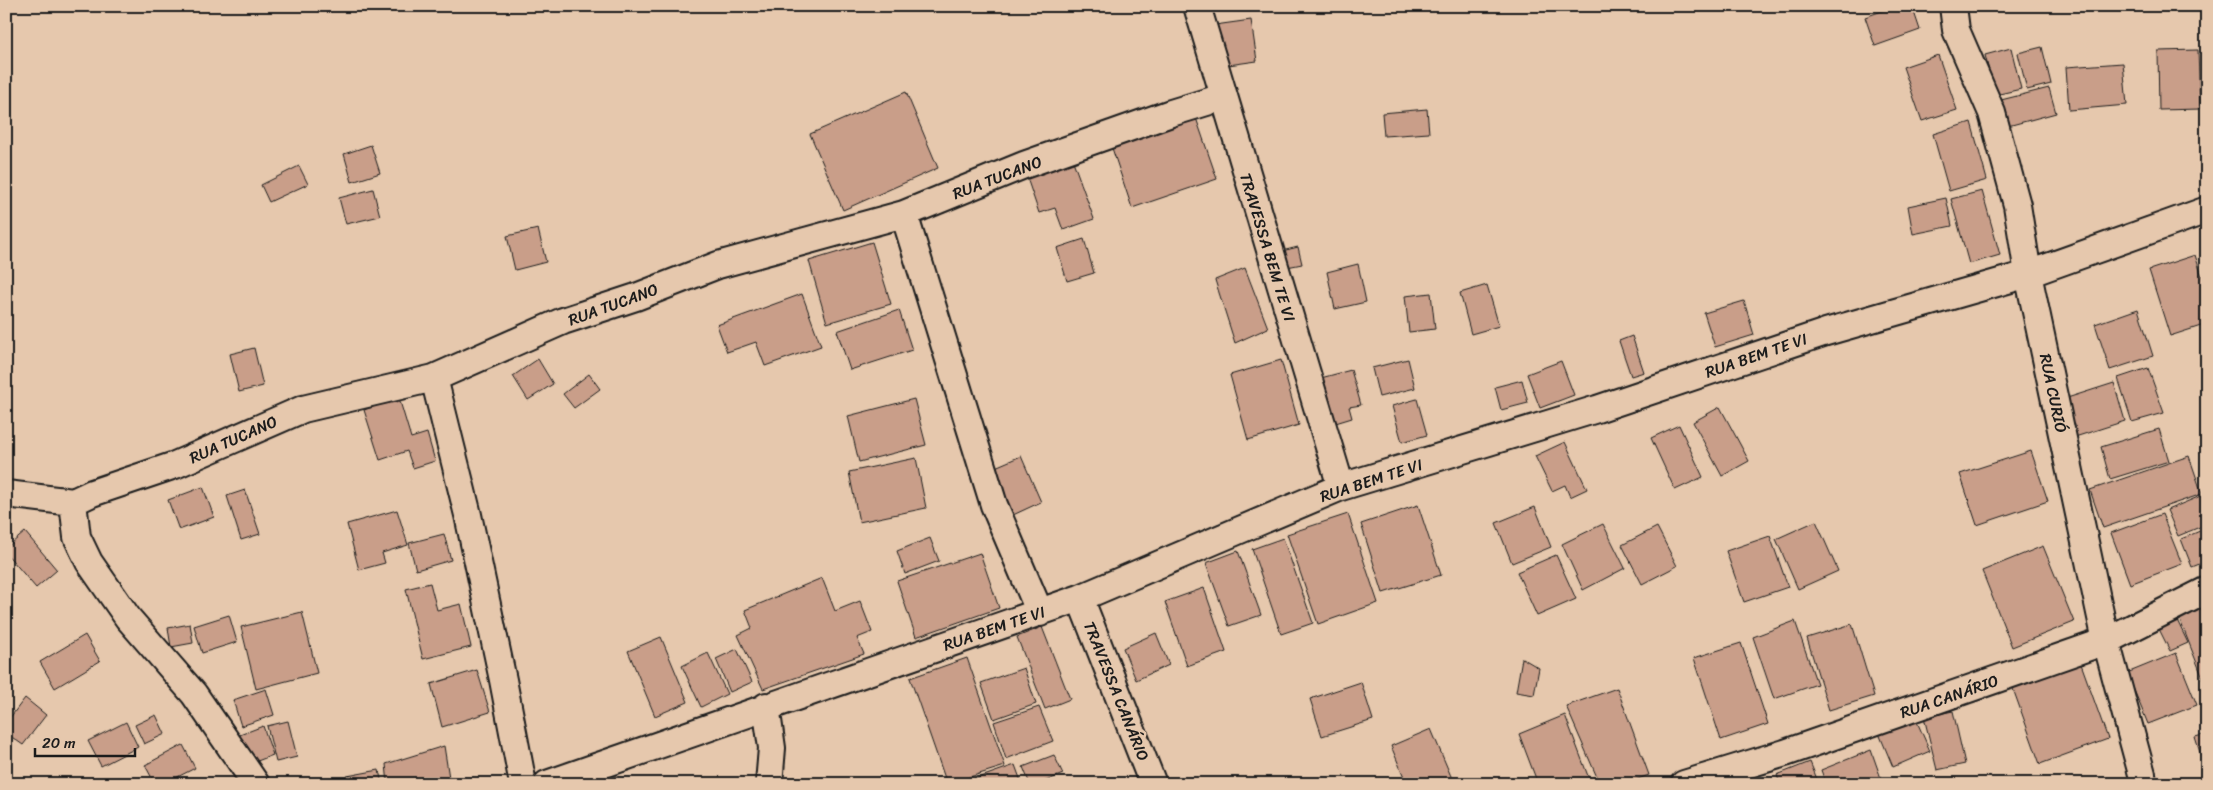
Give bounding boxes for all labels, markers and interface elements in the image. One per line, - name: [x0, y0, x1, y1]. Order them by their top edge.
- street label: RUA TUCANO: [948, 147, 1046, 208]
- street label: TRAVESSA BEM TE VI: [1231, 169, 1304, 325]
- street label: RUA TUCANO: [564, 275, 662, 334]
- street label: RUA BEM TE VI: [1701, 324, 1811, 387]
- street label: RUA CURIÓ: [2031, 351, 2076, 435]
- street label: RUA TUCANO: [184, 407, 282, 472]
- street label: RUA BEM TE VI: [1316, 450, 1426, 511]
- street label: RUA BEM TE VI: [939, 597, 1049, 660]
- street label: TRAVESSA CANÁRIO: [1075, 617, 1158, 766]
- street label: RUA CANÁRIO: [1896, 666, 2002, 727]
- scale bar: [35, 725, 135, 757]
- text: 20 m: [42, 730, 76, 756]

